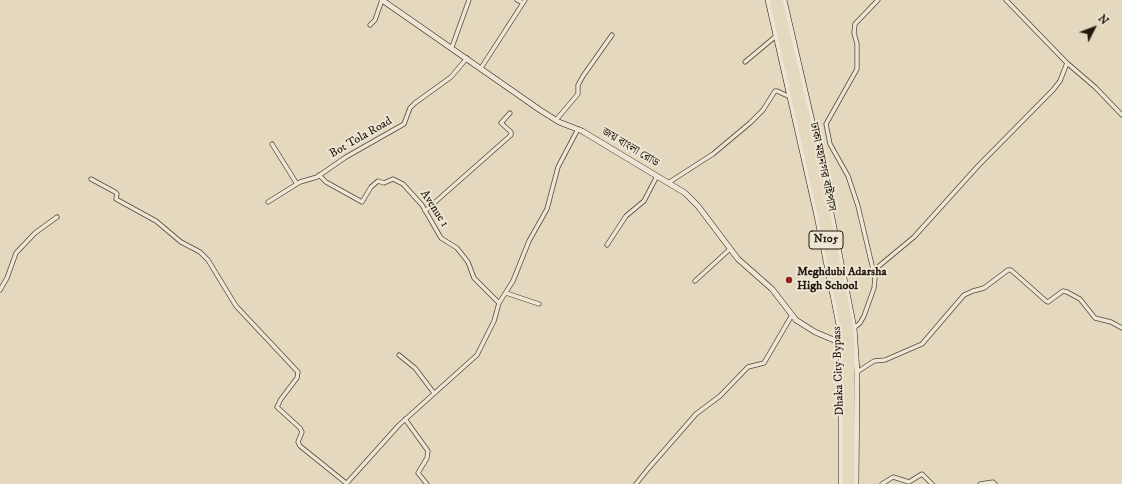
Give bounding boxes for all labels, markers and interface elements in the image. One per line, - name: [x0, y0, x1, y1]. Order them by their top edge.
- north arrow: [1074, 8, 1114, 48]
- text: N: [1095, 12, 1111, 28]
- street label: Bot Tola Road: [327, 114, 395, 162]
- street label: ঢাকা মহানগর বাইপাস: [806, 121, 838, 213]
- street label: জয় বাংলা রোড: [599, 125, 661, 171]
- street label: Avenue 1: [417, 188, 451, 230]
- road number: N105: [809, 231, 843, 249]
- place label: Meghdubi Adarsha High School: [797, 266, 887, 294]
- marker: Meghdubi Adarsha High School: [784, 275, 794, 285]
- street label: Dhaka City Bypass: [830, 326, 848, 416]

